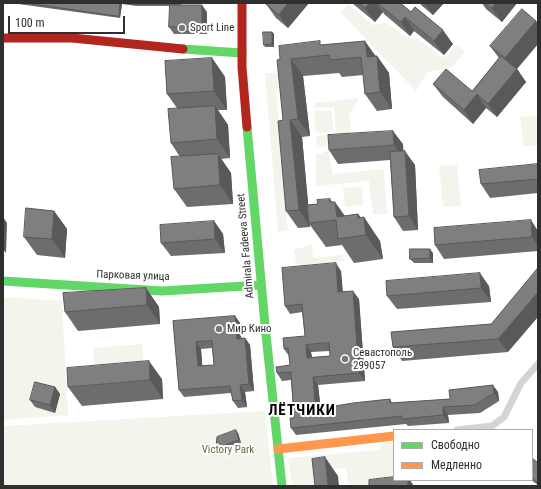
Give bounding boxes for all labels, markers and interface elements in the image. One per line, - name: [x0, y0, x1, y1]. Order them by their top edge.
- scale bar: [10, 8, 127, 34]
- text: 100 m: [15, 16, 45, 30]
- place label: Sport Line: [190, 21, 234, 35]
- marker: Sport Line: [177, 23, 187, 33]
- street label: Admirala Fadeeva Street: [235, 193, 257, 299]
- street label: Парковая улица: [96, 268, 170, 284]
- place label: Мир Кино: [227, 322, 272, 336]
- marker: Мир Кино: [214, 324, 224, 334]
- place label: Севастополь 299057: [353, 346, 412, 372]
- marker: Севастополь 299057: [340, 354, 350, 364]
- district label: ЛЁТЧИКИ: [268, 402, 336, 420]
- legend: [393, 429, 533, 481]
- text: Свободно: [431, 438, 480, 452]
- park label: Victory Park: [202, 443, 254, 457]
- text: Медленно: [431, 458, 482, 472]

